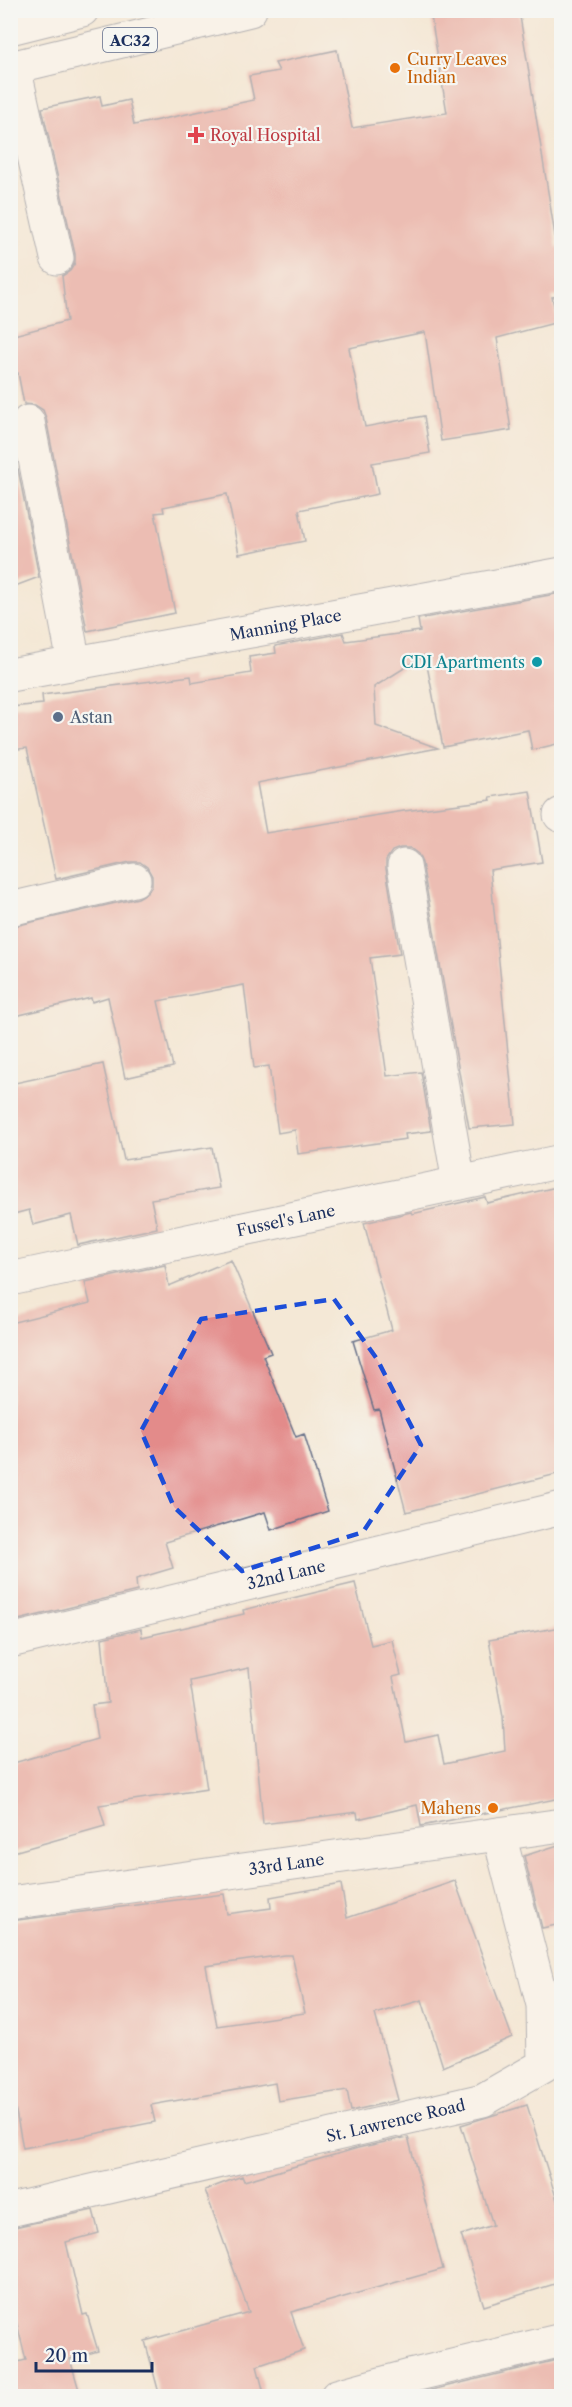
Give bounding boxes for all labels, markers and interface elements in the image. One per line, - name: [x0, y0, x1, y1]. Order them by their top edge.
- road number: AC32: [103, 28, 157, 52]
- place label: Curry Leaves Indian: [407, 49, 507, 87]
- marker: Curry Leaves Indian: [388, 61, 402, 75]
- place label: Royal Hospital: [210, 125, 321, 145]
- marker: Royal Hospital: [187, 126, 205, 144]
- street label: Manning Place: [228, 605, 343, 645]
- place label: CDI Apartments: [401, 652, 525, 672]
- marker: CDI Apartments: [530, 655, 544, 669]
- place label: Astan: [69, 707, 113, 727]
- marker: Astan: [51, 710, 65, 724]
- street label: Fussel's Lane: [235, 1200, 337, 1240]
- street label: 32nd Lane: [245, 1555, 327, 1594]
- place label: Mahens: [421, 1798, 481, 1818]
- marker: Mahens: [486, 1801, 500, 1815]
- street label: 33rd Lane: [247, 1849, 325, 1879]
- street label: St. Lawrence Road: [324, 2094, 467, 2146]
- scale bar: [36, 2335, 152, 2373]
- text: 20 m: [45, 2345, 89, 2367]

